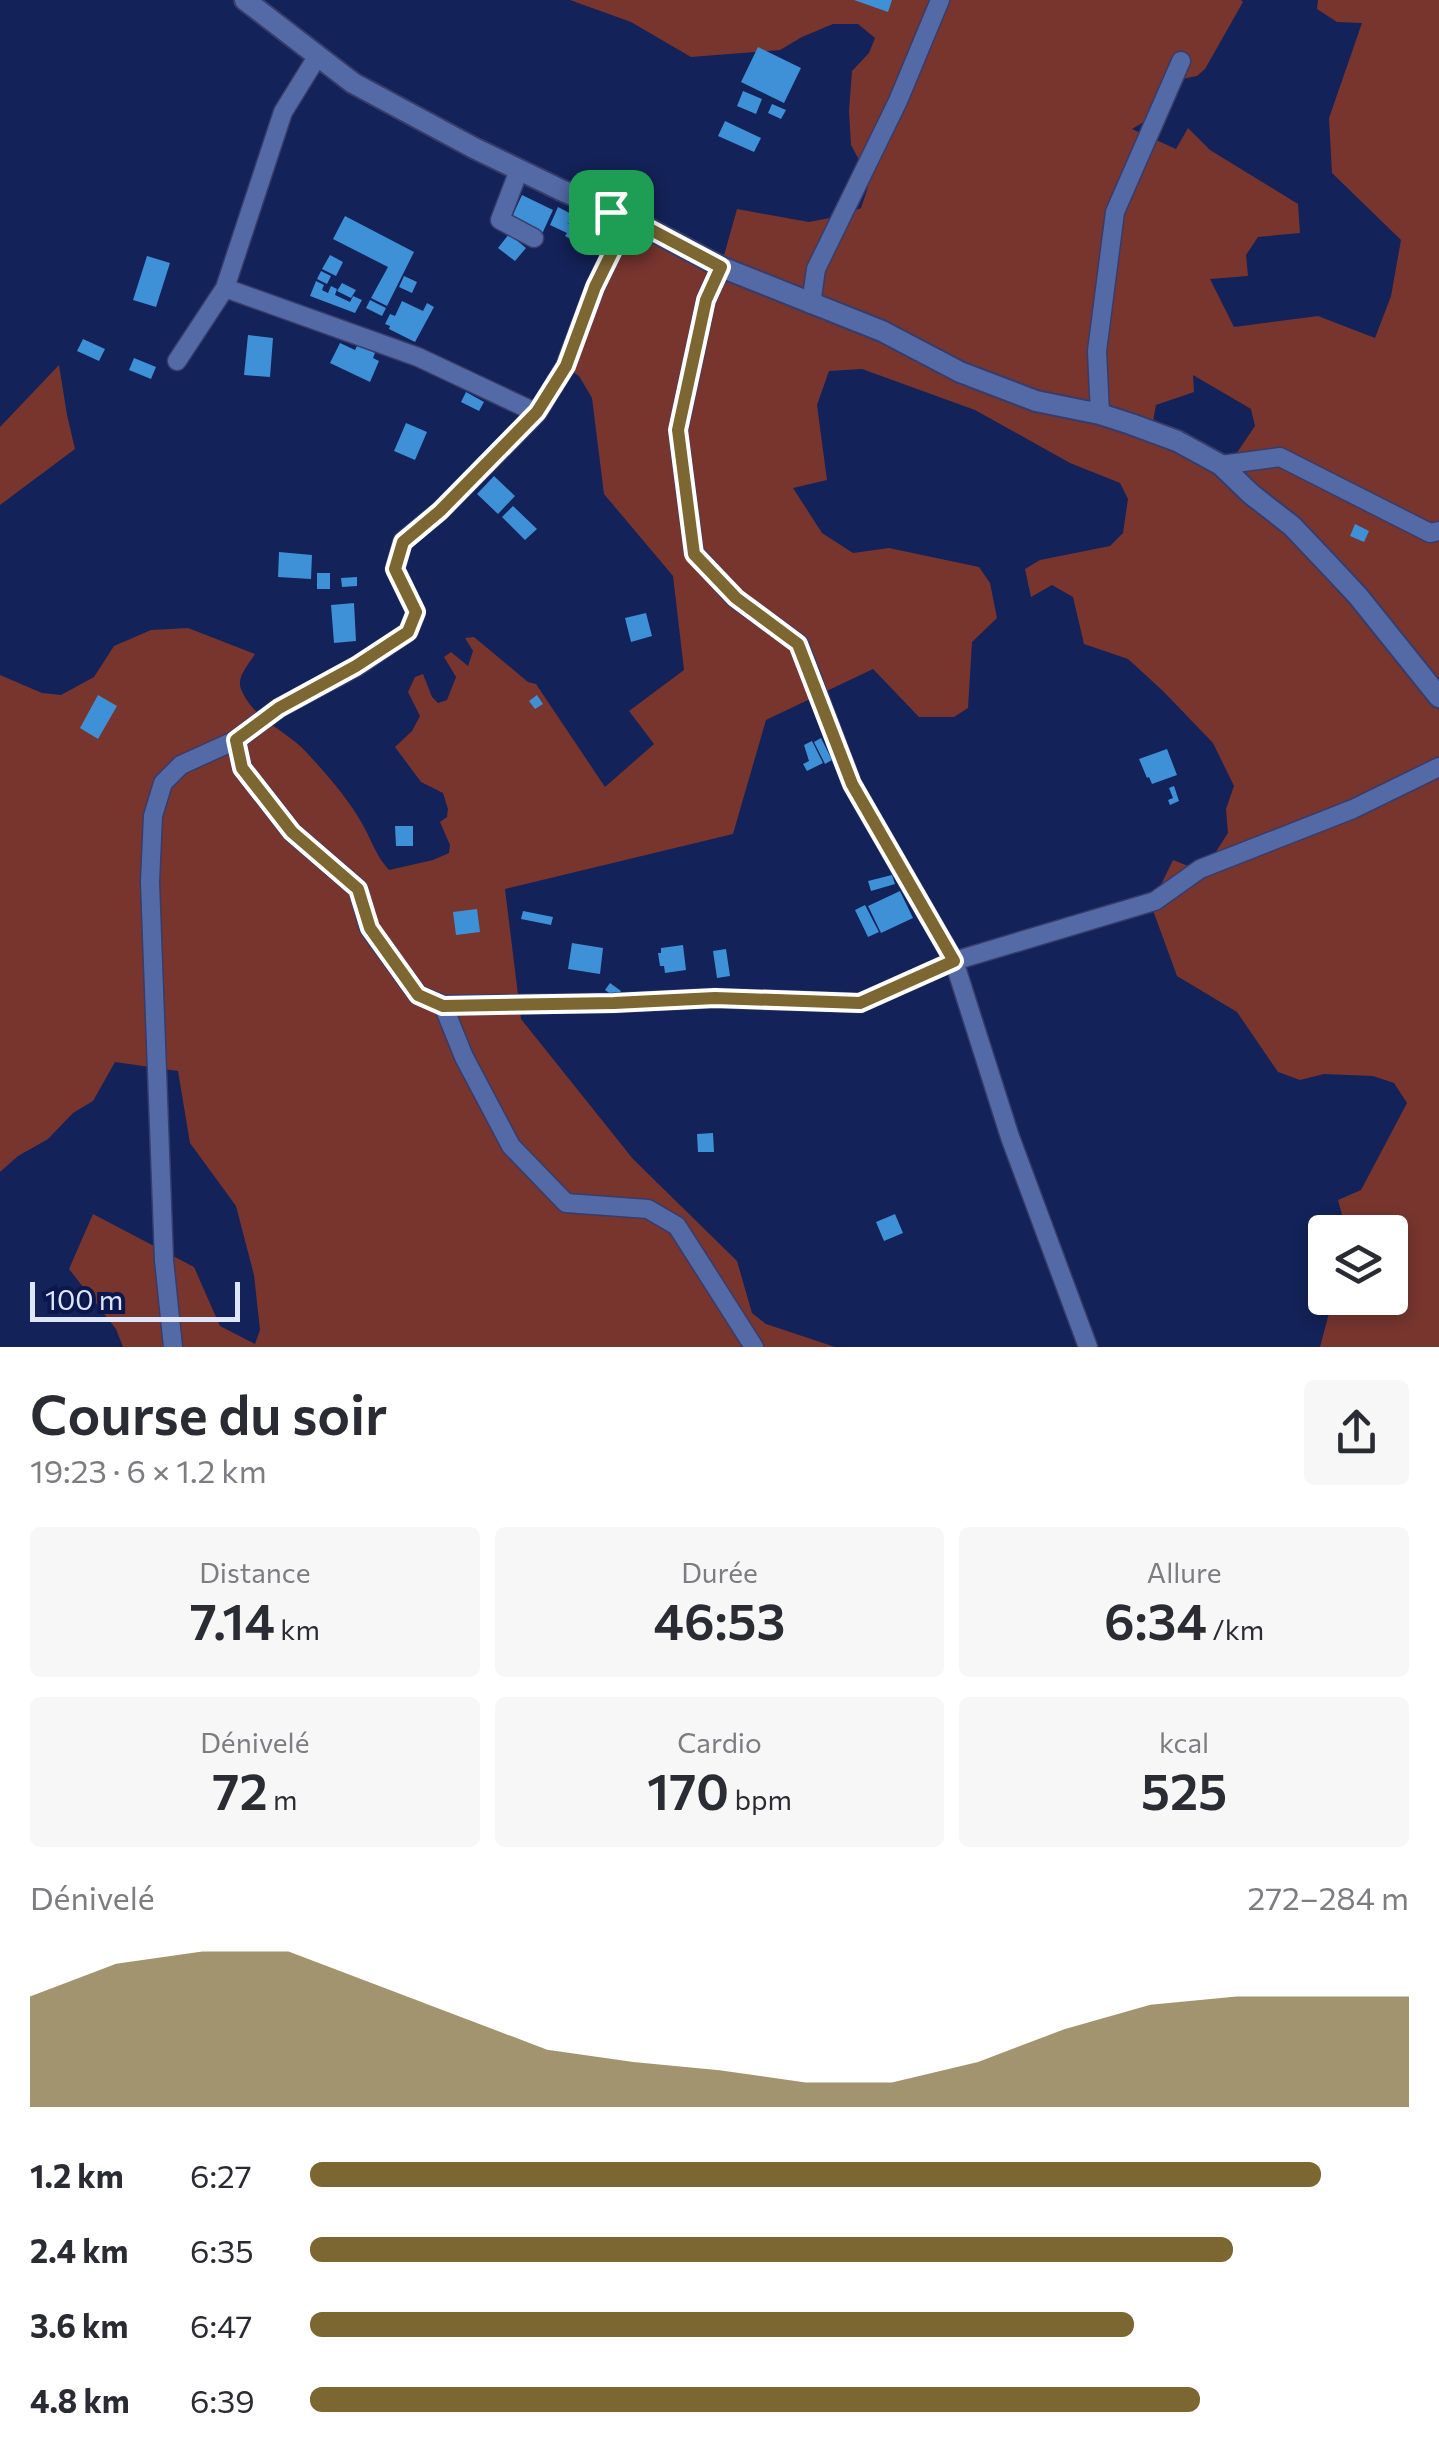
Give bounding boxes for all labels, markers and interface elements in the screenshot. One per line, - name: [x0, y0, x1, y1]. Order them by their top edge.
- pin: [569, 170, 654, 255]
- icon: arrive: [584, 185, 639, 240]
- map controls: [1308, 1215, 1408, 1315]
- button: layers: [1308, 1215, 1408, 1315]
- scale bar: [30, 1277, 240, 1322]
- text: 100 m: [45, 1282, 123, 1316]
- text: Course du soir: [30, 1379, 388, 1446]
- button: share: [1304, 1380, 1409, 1485]
- text: 19:23 · 6 × 1.2 km: [30, 1450, 267, 1490]
- text: Distance: [199, 1555, 310, 1589]
- text: Durée: [681, 1555, 758, 1589]
- text: Allure: [1147, 1555, 1221, 1589]
- text: 7.14: [190, 1589, 275, 1650]
- text: 46:53: [654, 1589, 785, 1650]
- text: 6:34: [1104, 1589, 1207, 1650]
- text: km: [275, 1612, 320, 1646]
- text: /km: [1207, 1612, 1264, 1646]
- text: Dénivelé: [200, 1725, 309, 1759]
- text: Cardio: [677, 1725, 762, 1759]
- text: kcal: [1159, 1725, 1209, 1759]
- text: 72: [212, 1759, 268, 1820]
- text: 170: [647, 1759, 729, 1820]
- text: 525: [1141, 1759, 1227, 1820]
- text: m: [268, 1782, 297, 1816]
- text: bpm: [729, 1782, 792, 1816]
- text: Dénivelé: [30, 1877, 155, 1917]
- text: 272–284 m: [1248, 1877, 1409, 1917]
- text: 1.2 km: [30, 2155, 124, 2195]
- text: 6:27: [190, 2155, 252, 2195]
- text: 2.4 km: [30, 2230, 128, 2270]
- text: 6:35: [190, 2230, 254, 2270]
- text: 3.6 km: [30, 2305, 128, 2345]
- text: 6:47: [190, 2305, 252, 2345]
- text: 4.8 km: [30, 2380, 130, 2420]
- text: 6:39: [190, 2380, 255, 2420]

